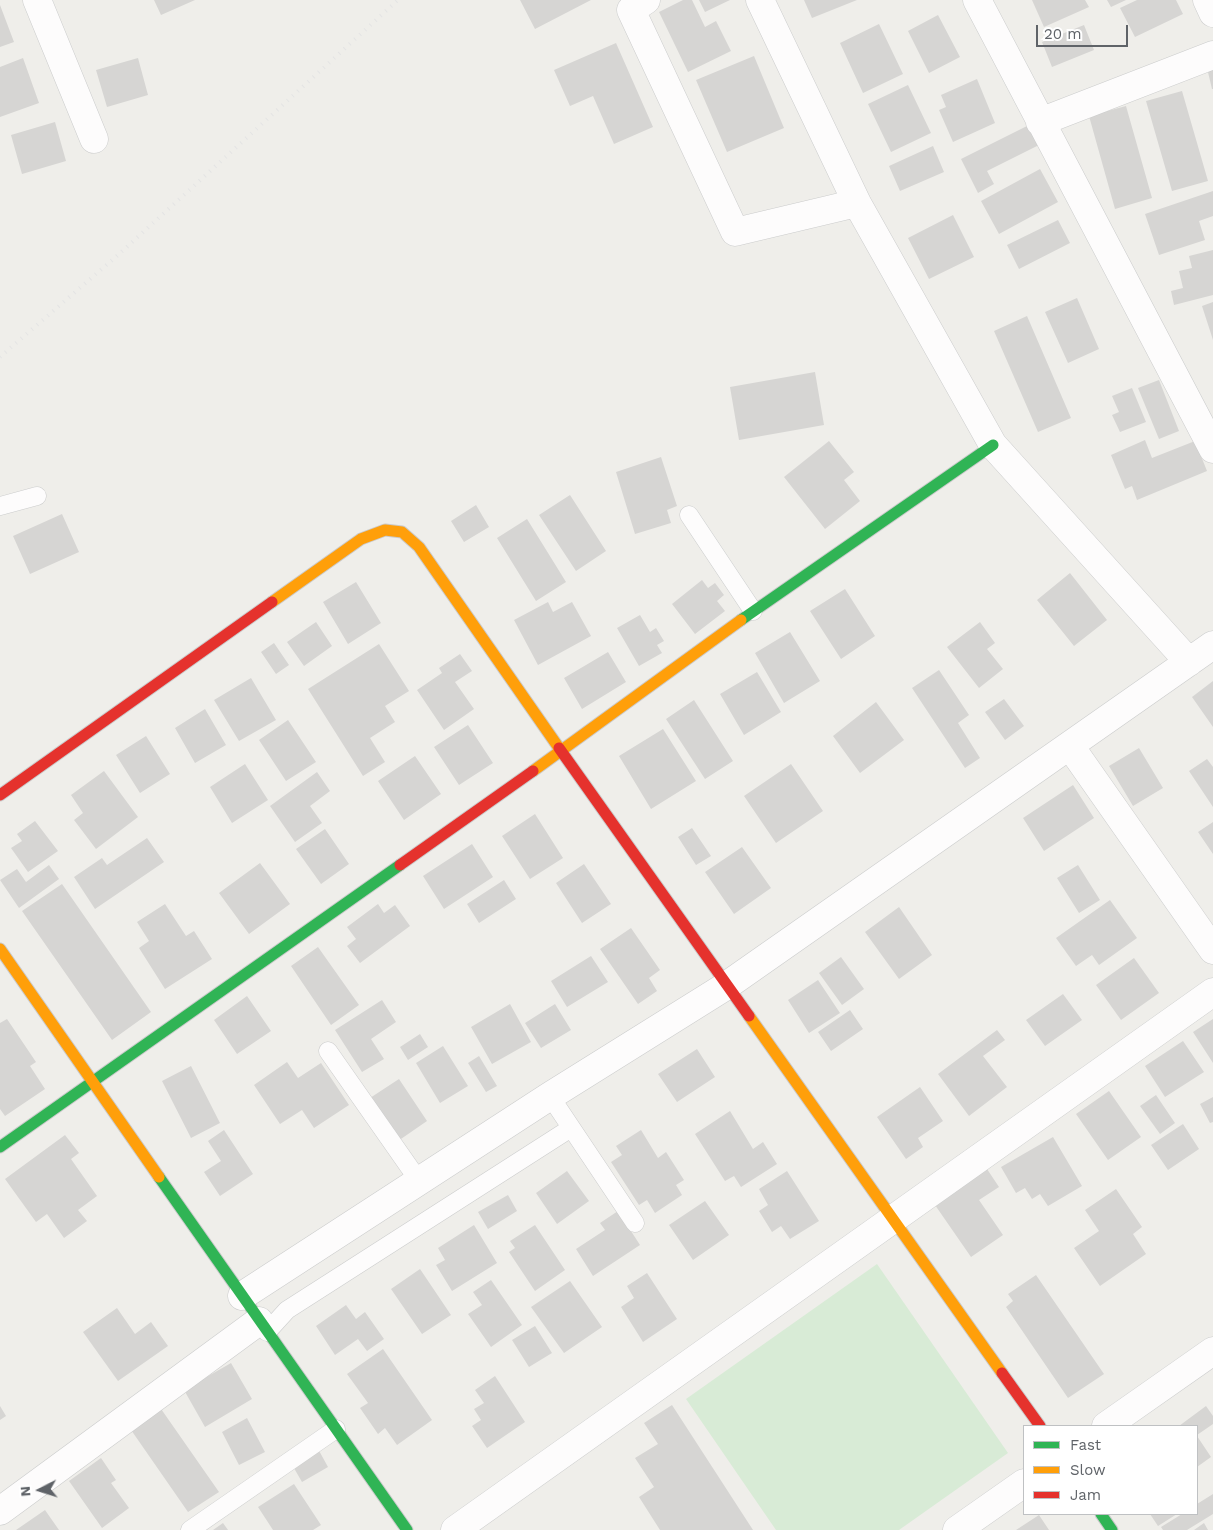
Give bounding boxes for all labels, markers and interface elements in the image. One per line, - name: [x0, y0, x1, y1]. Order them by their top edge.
- scale bar: [1038, 15, 1130, 47]
- text: 20 m: [1044, 25, 1082, 43]
- legend: [1023, 1425, 1198, 1515]
- text: Fast: [1070, 1436, 1101, 1454]
- text: Slow: [1070, 1461, 1106, 1479]
- north arrow: [15, 1465, 65, 1515]
- text: N: [17, 1485, 33, 1497]
- text: Jam: [1070, 1486, 1101, 1504]

